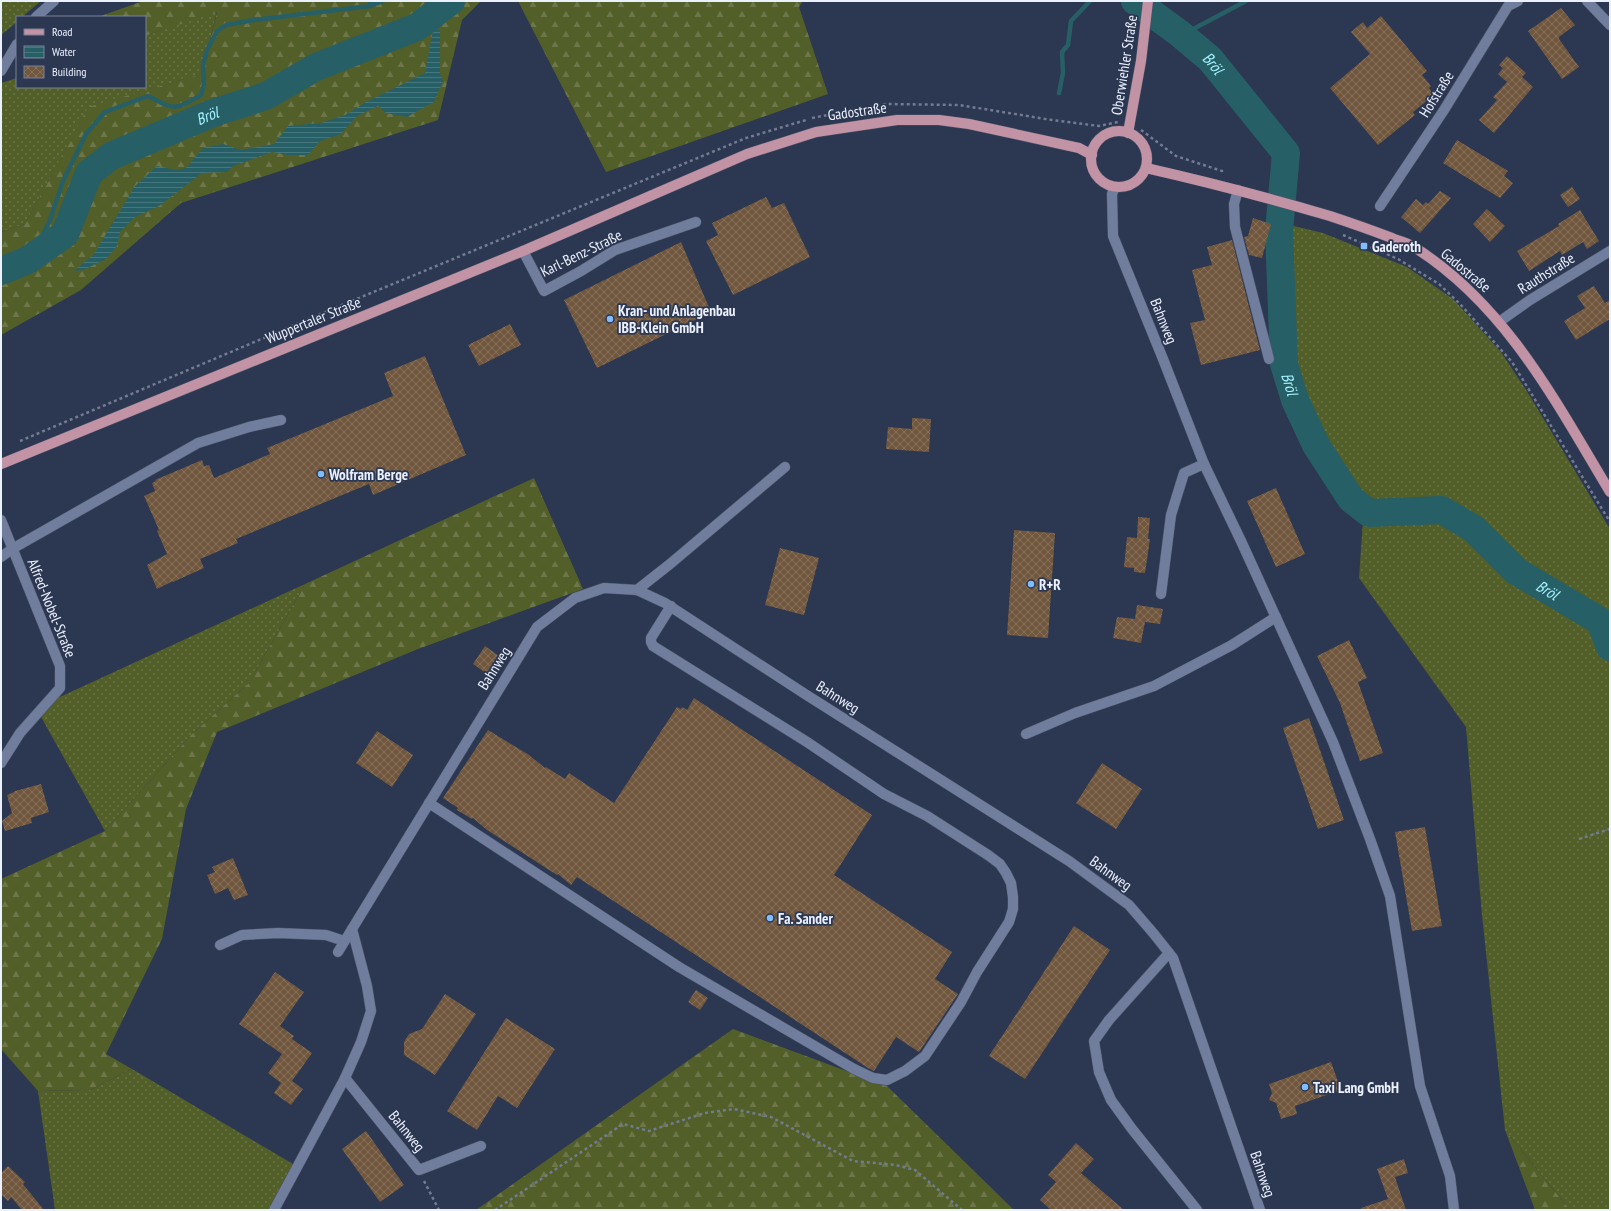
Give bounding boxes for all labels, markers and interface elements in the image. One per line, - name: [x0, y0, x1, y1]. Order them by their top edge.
- street label: Oberwiehler Straße: [1107, 14, 1141, 116]
- legend: [16, 16, 146, 88]
- text: Road: [52, 24, 72, 39]
- text: Water: [52, 44, 77, 59]
- water label: Bröl: [1199, 47, 1229, 79]
- text: Building: [52, 64, 87, 79]
- street label: Hofstraße: [1414, 67, 1458, 121]
- street label: Gadostraße: [826, 97, 888, 125]
- water label: Bröl: [193, 102, 222, 129]
- street label: Karl-Benz-Straße: [537, 225, 625, 281]
- place label: Gaderoth: [1372, 237, 1421, 256]
- marker: Gaderoth: [1359, 241, 1369, 251]
- street label: Gadostraße: [1437, 244, 1495, 296]
- street label: Rauthstraße: [1514, 248, 1578, 298]
- street label: Wuppertaler Straße: [263, 292, 363, 348]
- street label: Bahnweg: [1146, 295, 1182, 347]
- place label: Kran- und Anlagenbau IBB-Klein GmbH: [618, 301, 736, 337]
- marker: Kran- und Anlagenbau IBB-Klein GmbH: [605, 314, 615, 324]
- water label: Bröl: [1277, 370, 1303, 399]
- place label: Wolfram Berge: [328, 465, 408, 484]
- marker: Wolfram Berge: [316, 469, 326, 479]
- street label: Alfred-Nobel-Straße: [24, 556, 80, 660]
- place label: R+R: [1039, 575, 1061, 594]
- water label: Bröl: [1533, 575, 1563, 605]
- marker: R+R: [1026, 579, 1036, 589]
- street label: Bahnweg: [473, 643, 515, 693]
- street label: Bahnweg: [813, 676, 863, 718]
- street label: Bahnweg: [1086, 851, 1136, 895]
- place label: Fa. Sander: [778, 909, 833, 928]
- marker: Fa. Sander: [765, 913, 775, 923]
- place label: Taxi Lang GmbH: [1313, 1078, 1399, 1097]
- marker: Taxi Lang GmbH: [1300, 1082, 1310, 1092]
- street label: Bahnweg: [385, 1107, 429, 1155]
- street label: Bahnweg: [1246, 1148, 1280, 1200]

